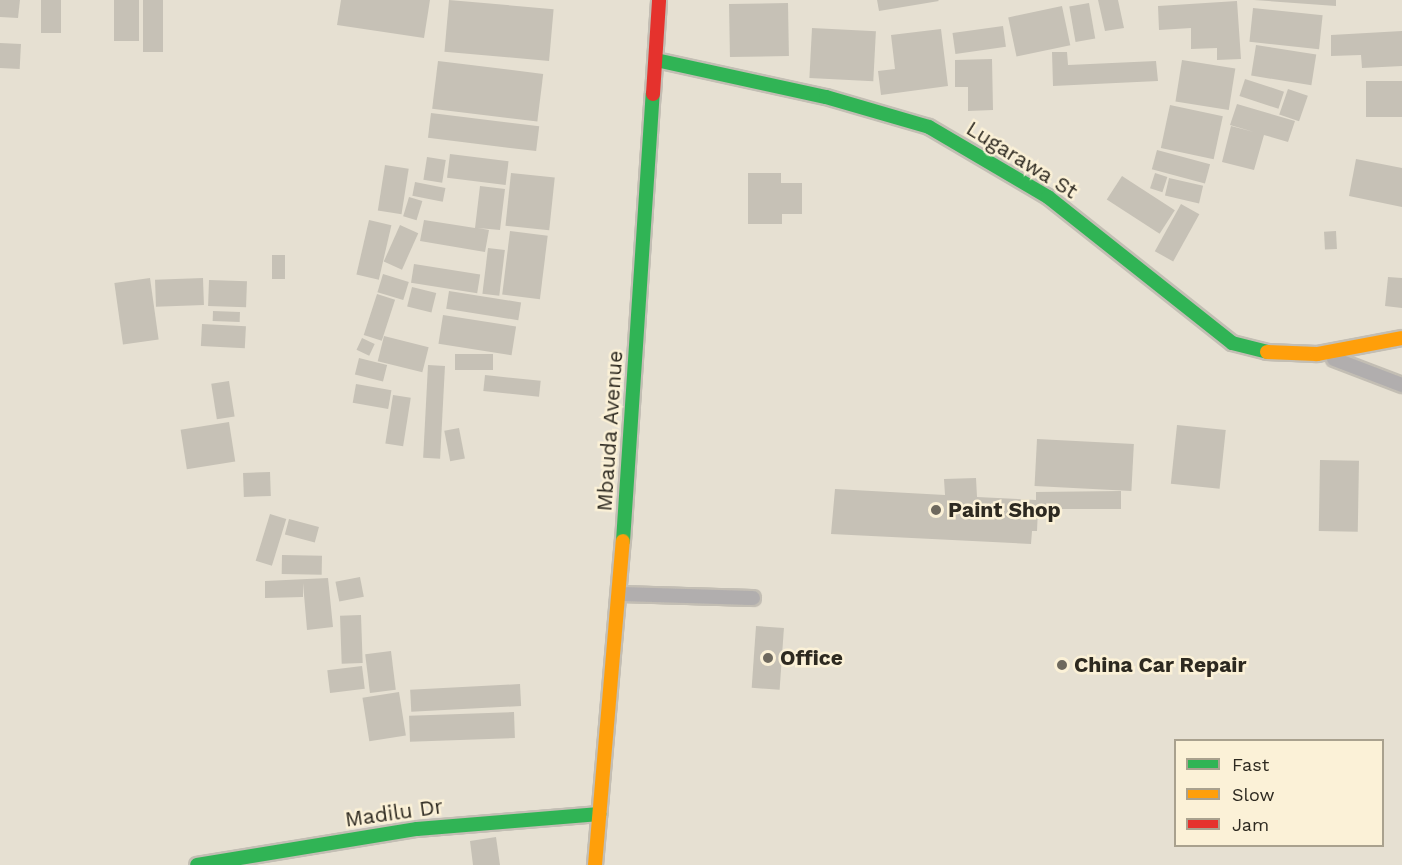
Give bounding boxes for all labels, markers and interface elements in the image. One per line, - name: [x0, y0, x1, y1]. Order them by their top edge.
- street label: Lugarawa St: [962, 116, 1082, 204]
- street label: Mbauda Avenue: [592, 349, 628, 513]
- place label: Paint Shop: [948, 497, 1061, 523]
- marker: Paint Shop: [929, 503, 943, 517]
- place label: Office: [780, 645, 843, 671]
- marker: Office: [761, 651, 775, 665]
- place label: China Car Repair: [1074, 652, 1247, 678]
- marker: China Car Repair: [1055, 658, 1069, 672]
- legend: [1174, 739, 1384, 847]
- text: Fast: [1232, 754, 1269, 775]
- text: Slow: [1232, 784, 1275, 805]
- street label: Madilu Dr: [343, 794, 445, 832]
- text: Jam: [1232, 814, 1269, 835]

